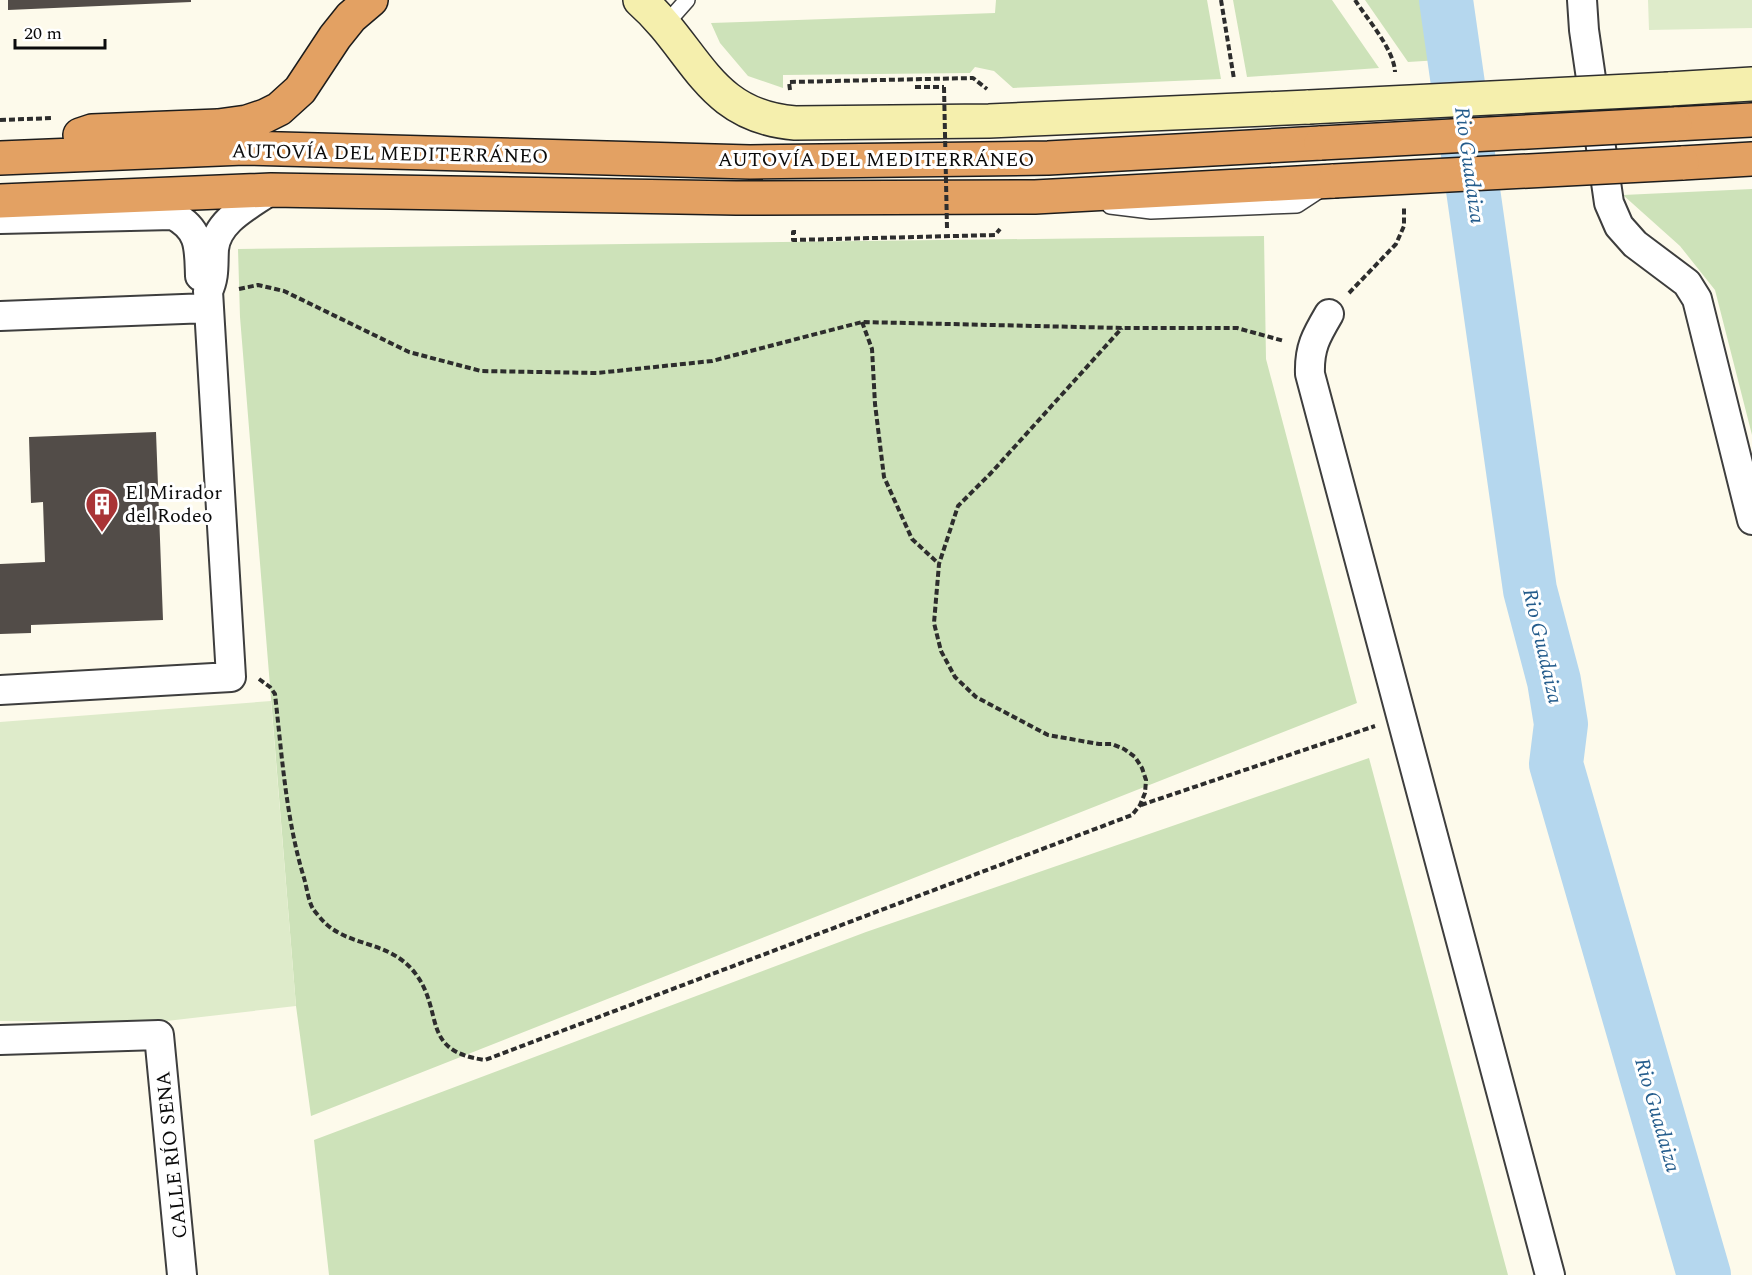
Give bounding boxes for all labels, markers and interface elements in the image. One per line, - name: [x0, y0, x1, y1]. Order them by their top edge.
- scale bar: [15, 12, 105, 50]
- text: 20 m: [24, 20, 62, 47]
- water label: Rio Guadaiza: [1445, 105, 1493, 226]
- street label: AUTOVÍA DEL MEDITERRÁNEO: [231, 136, 549, 172]
- street label: AUTOVÍA DEL MEDITERRÁNEO: [718, 145, 1034, 175]
- place label: El Mirador del Rodeo: [125, 478, 222, 531]
- building icon: El Mirador del Rodeo: [84, 486, 120, 533]
- water label: Rio Guadaiza: [1513, 585, 1571, 708]
- water label: Rio Guadaiza: [1625, 1054, 1689, 1177]
- street label: CALLE RÍO SENA: [148, 1070, 196, 1240]

